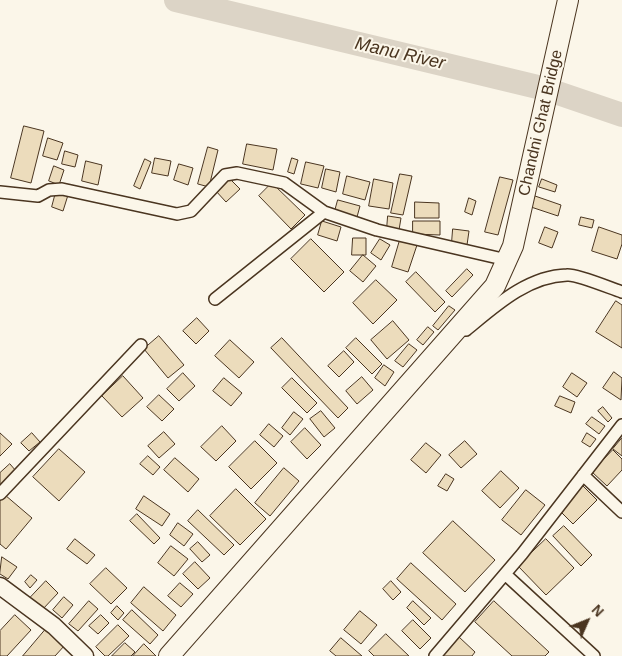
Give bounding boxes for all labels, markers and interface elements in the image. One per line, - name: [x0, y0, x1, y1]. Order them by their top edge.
- water label: Manu River: [353, 33, 447, 75]
- street label: Chandni Ghat Bridge: [515, 48, 567, 198]
- north arrow: [562, 596, 612, 646]
- text: N: [589, 601, 607, 620]

